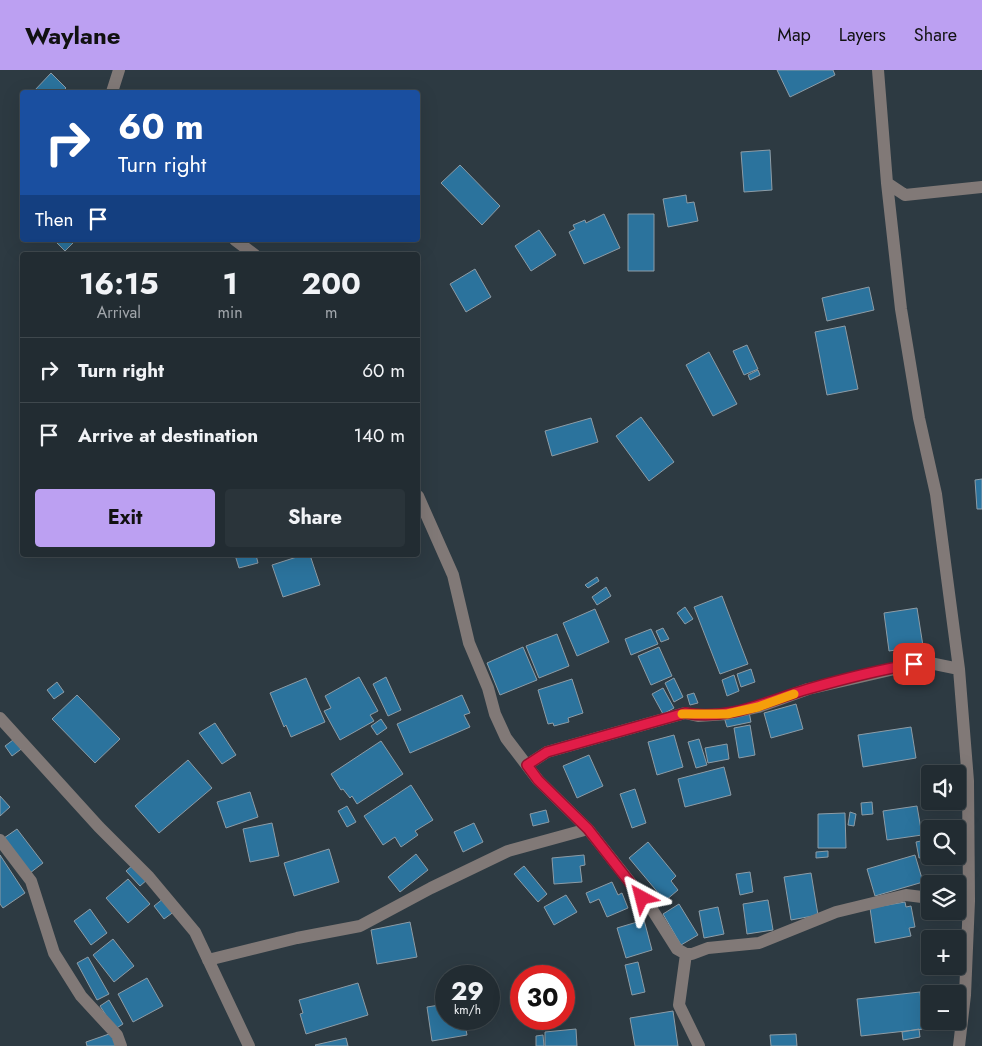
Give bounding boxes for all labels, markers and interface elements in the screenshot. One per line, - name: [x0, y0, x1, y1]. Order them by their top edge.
- text: Waylane: [25, 18, 120, 53]
- text: Map: [777, 22, 811, 48]
- text: Layers: [839, 22, 886, 48]
- text: Share: [914, 22, 957, 48]
- text: 60 m: [118, 102, 204, 152]
- icon: right: [35, 110, 100, 175]
- text: Turn right: [118, 148, 206, 180]
- icon: arrive: [84, 205, 112, 233]
- text: Then: [35, 206, 74, 233]
- text: 16:15: [79, 262, 159, 305]
- text: 1: [222, 262, 238, 305]
- text: 200: [302, 262, 361, 305]
- text: Arrival: [97, 301, 141, 324]
- text: min: [218, 301, 243, 324]
- text: m: [325, 301, 338, 324]
- icon: right: [35, 356, 63, 384]
- text: Turn right: [78, 357, 164, 384]
- text: 60 m: [362, 357, 405, 384]
- icon: arrive: [35, 421, 63, 449]
- text: Arrive at destination: [78, 422, 258, 449]
- text: 140 m: [353, 422, 405, 449]
- button: Exit: [35, 489, 215, 547]
- button: Share: [225, 489, 405, 547]
- pin: [893, 643, 935, 685]
- icon: arrive: [900, 650, 928, 678]
- map controls: [921, 765, 966, 1030]
- button: sound: [921, 765, 966, 810]
- button: search: [921, 820, 966, 865]
- position arrow: [615, 871, 667, 923]
- button: layers: [921, 875, 966, 920]
- button: +: [921, 930, 966, 975]
- speed limit sign: 30: [510, 965, 575, 1030]
- text: 29: [451, 973, 484, 1009]
- button: −: [921, 985, 966, 1030]
- text: km/h: [454, 1001, 481, 1019]

